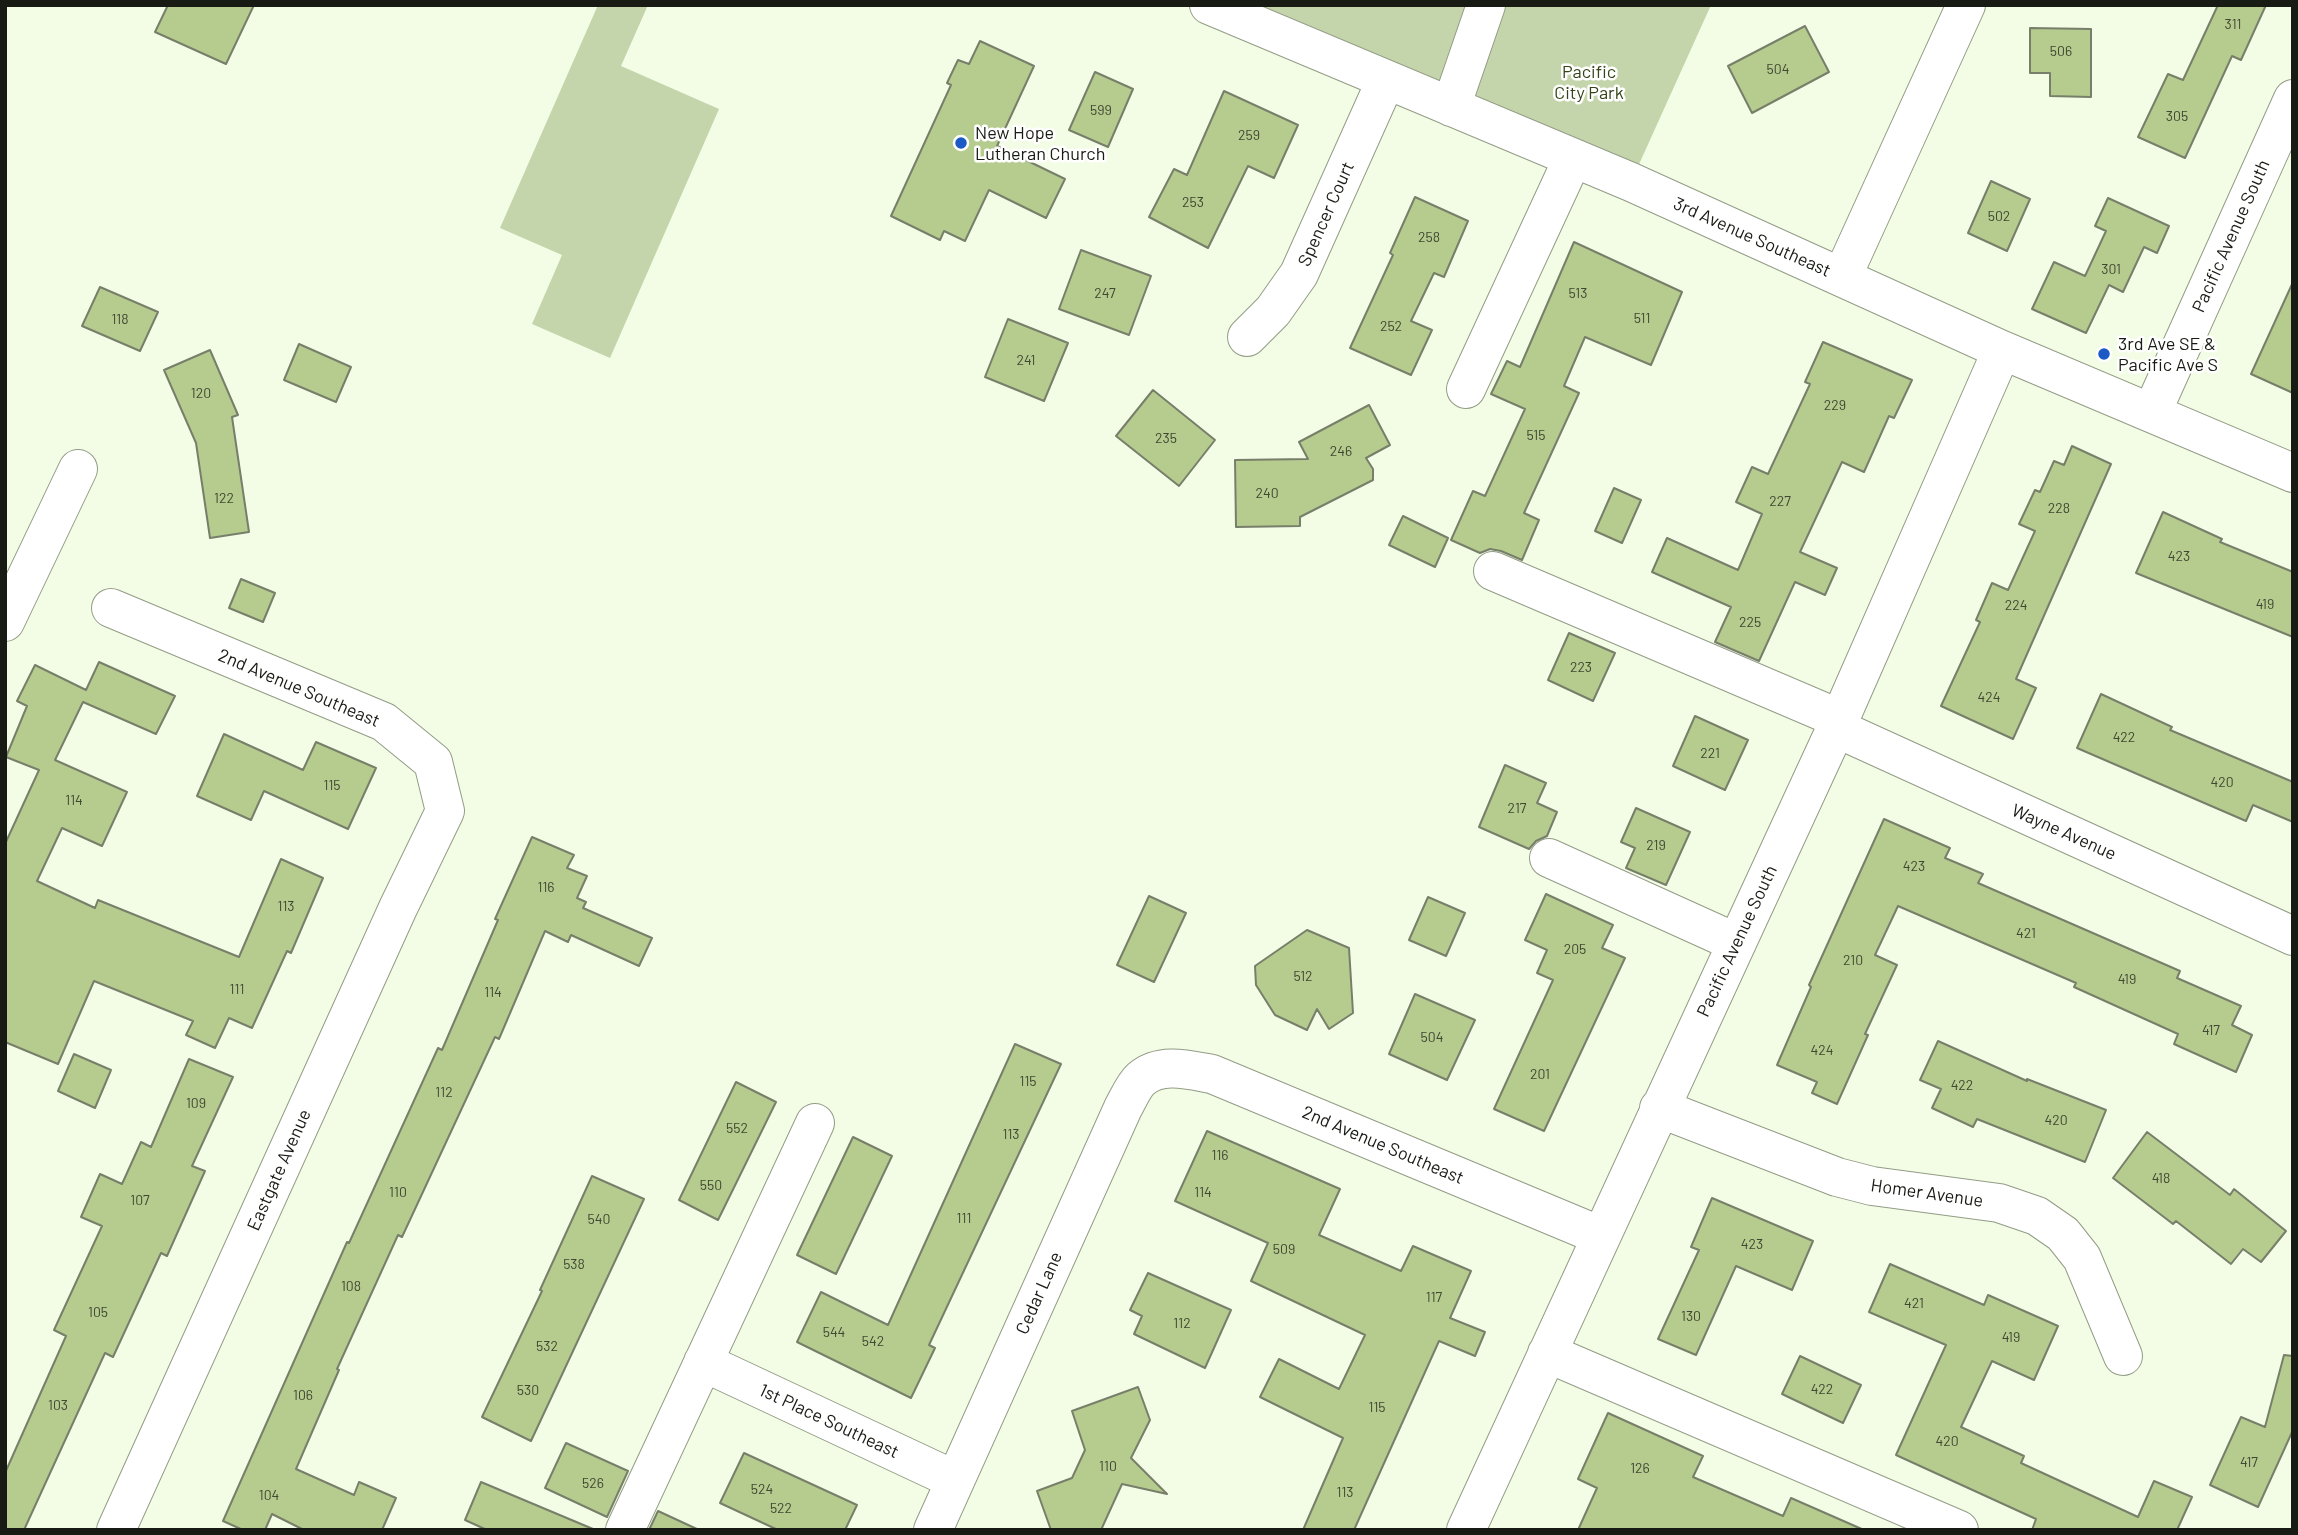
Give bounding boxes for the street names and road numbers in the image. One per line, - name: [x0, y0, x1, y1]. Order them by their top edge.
- street label: Pacific Avenue South: [2188, 156, 2274, 316]
- street label: Spencer Court: [1293, 158, 1359, 270]
- street label: 3rd Avenue Southeast: [1670, 193, 1834, 281]
- street label: 2nd Avenue Southeast: [215, 644, 383, 732]
- street label: Wayne Avenue: [2008, 799, 2120, 865]
- street label: Pacific Avenue South: [1692, 862, 1782, 1020]
- street label: 2nd Avenue Southeast: [1299, 1101, 1467, 1189]
- street label: Eastgate Avenue: [243, 1106, 315, 1234]
- street label: Homer Avenue: [1869, 1174, 1985, 1212]
- street label: Cedar Lane: [1011, 1248, 1067, 1338]
- street label: 1st Place Southeast: [756, 1379, 902, 1463]

